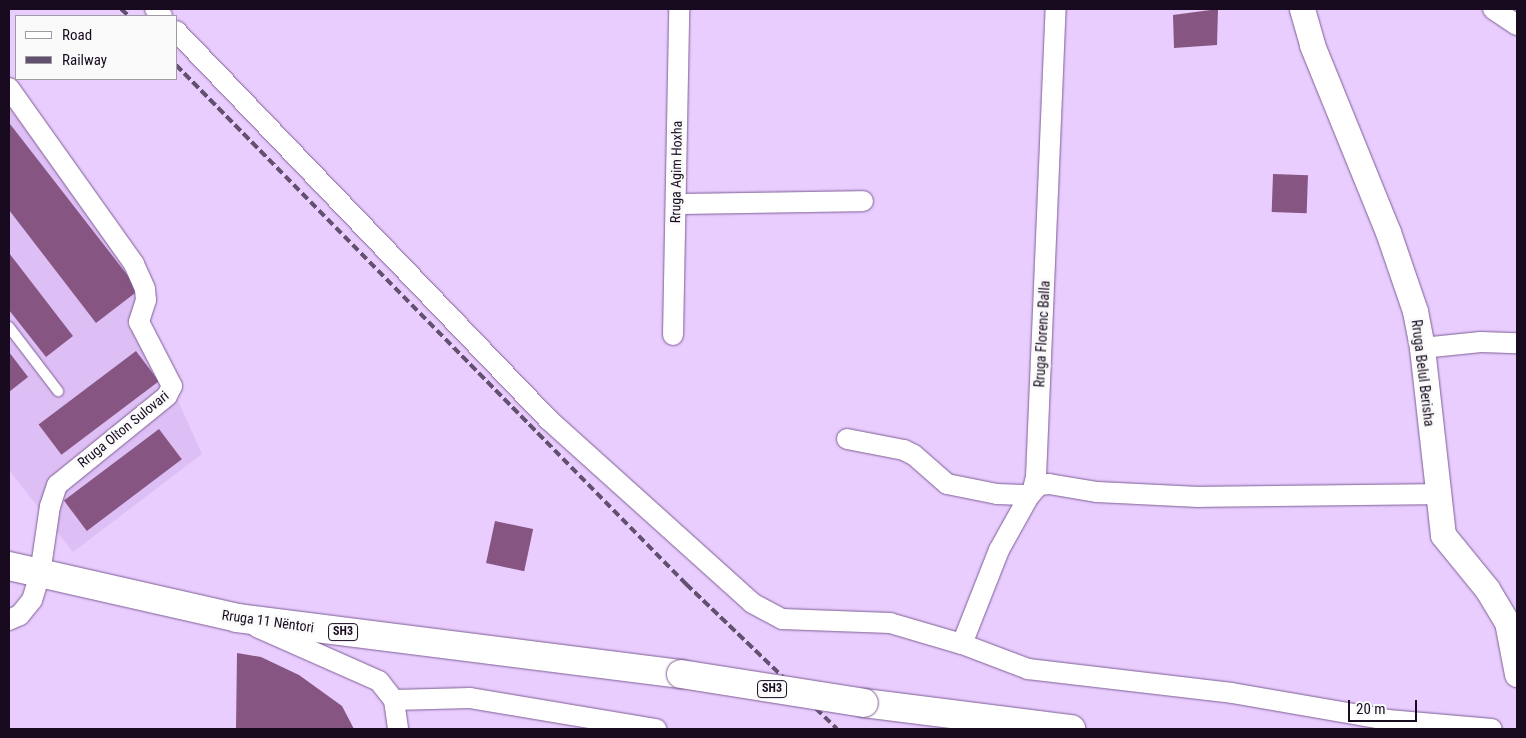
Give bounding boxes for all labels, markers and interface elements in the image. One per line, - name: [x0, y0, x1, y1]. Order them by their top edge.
- legend: [15, 15, 178, 80]
- text: Road: [62, 26, 92, 44]
- text: Railway: [62, 51, 107, 69]
- street label: Rruga Agim Hoxha: [667, 121, 685, 223]
- street label: Rruga Florenc Balla: [1031, 280, 1053, 388]
- street label: Rruga Belul Berisha: [1408, 319, 1438, 427]
- street label: Rruga Olton Sulovari: [74, 387, 172, 471]
- street label: Rruga 11 Nëntori: [221, 606, 315, 636]
- road number: SH3: [328, 622, 358, 642]
- road number: SH3: [757, 680, 787, 699]
- scale bar: [1351, 690, 1420, 722]
- text: 20 m: [1356, 700, 1386, 718]

